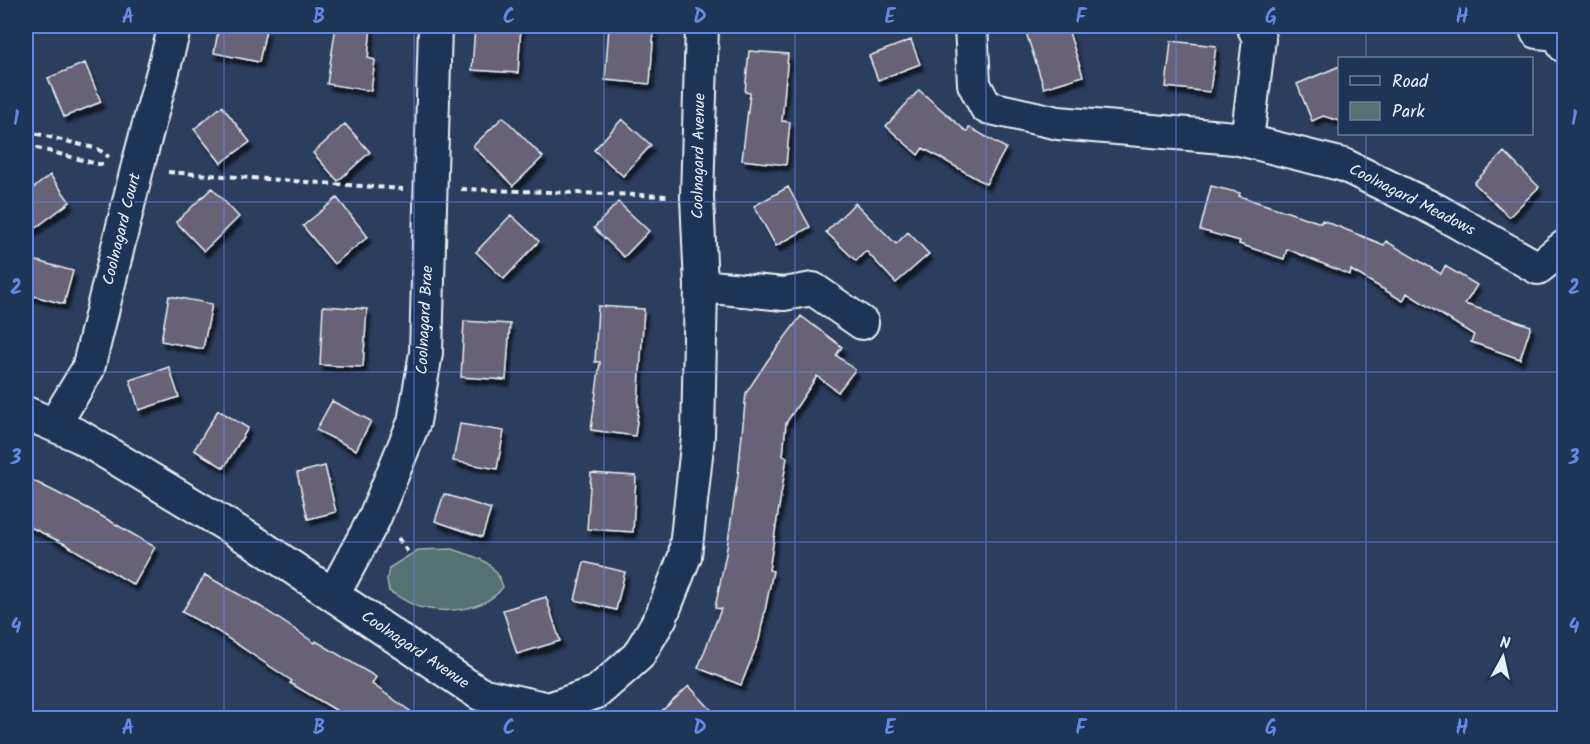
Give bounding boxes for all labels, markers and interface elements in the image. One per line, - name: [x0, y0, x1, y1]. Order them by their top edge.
- text: A: [122, 2, 134, 34]
- text: B: [313, 2, 325, 34]
- text: C: [503, 2, 515, 34]
- text: D: [693, 2, 707, 34]
- text: E: [884, 2, 896, 34]
- text: F: [1076, 2, 1088, 34]
- text: G: [1265, 2, 1277, 34]
- text: H: [1455, 2, 1469, 34]
- legend: [1338, 57, 1533, 135]
- text: Road: [1392, 68, 1429, 97]
- street label: Coolnagard Avenue: [685, 93, 713, 219]
- text: Park: [1392, 98, 1425, 127]
- text: 1: [13, 104, 19, 136]
- text: 1: [1571, 104, 1577, 136]
- street label: Coolnagard Meadows: [1344, 157, 1480, 243]
- street label: Coolnagard Court: [96, 169, 148, 288]
- street label: Coolnagard Brae: [410, 265, 440, 375]
- text: 2: [10, 273, 22, 305]
- text: 2: [1568, 273, 1580, 305]
- text: 3: [10, 443, 22, 475]
- text: 3: [1568, 443, 1580, 475]
- street label: Coolnagard Avenue: [356, 604, 474, 696]
- text: 4: [11, 612, 22, 644]
- text: 4: [1569, 612, 1580, 644]
- north arrow: [1473, 627, 1533, 687]
- text: N: [1498, 631, 1512, 657]
- text: A: [122, 713, 134, 744]
- text: B: [313, 713, 325, 744]
- text: C: [503, 713, 515, 744]
- text: D: [693, 713, 707, 744]
- text: E: [884, 713, 896, 744]
- text: F: [1076, 713, 1088, 744]
- text: G: [1265, 713, 1277, 744]
- text: H: [1455, 713, 1469, 744]

